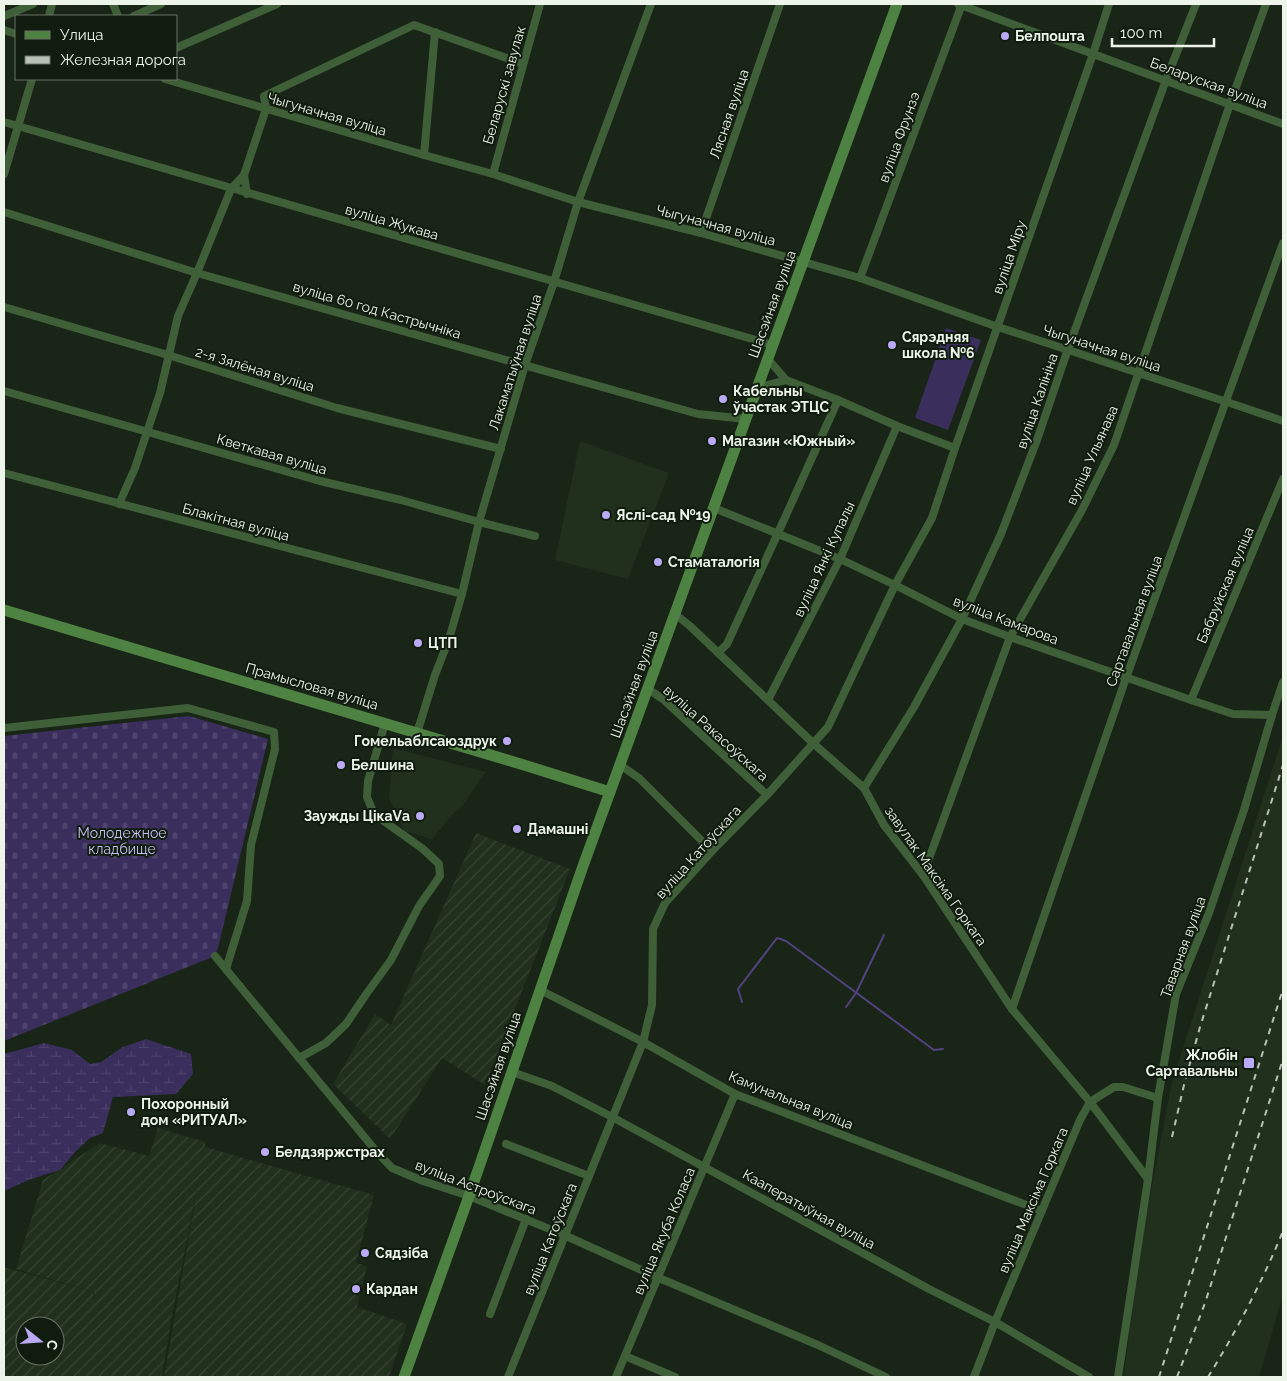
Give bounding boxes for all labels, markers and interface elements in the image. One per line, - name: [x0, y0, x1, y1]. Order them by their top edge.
- legend: [15, 15, 178, 80]
- scale bar: [1112, 15, 1214, 47]
- street label: Беларускі завулак: [479, 24, 529, 146]
- text: 100 m: [1120, 24, 1162, 42]
- text: Улица: [60, 26, 104, 44]
- place label: Белпошта: [1015, 28, 1085, 44]
- marker: Белпошта: [999, 30, 1011, 42]
- text: Железная дорога: [60, 51, 186, 69]
- street label: Беларуская вуліца: [1148, 54, 1270, 112]
- street label: Лясная вуліца: [706, 67, 752, 161]
- street label: Чыгуначная вуліца: [266, 89, 388, 139]
- street label: вуліца Фрунзэ: [875, 89, 923, 184]
- street label: вуліца Жукава: [344, 201, 440, 243]
- street label: Чыгуначная вуліца: [654, 201, 778, 249]
- street label: вуліца Міру: [989, 218, 1029, 296]
- street label: Шасэйная вуліца: [745, 248, 799, 360]
- street label: вуліца 60 год Кастрычніка: [291, 278, 463, 342]
- street label: Лакаматыўная вуліца: [485, 292, 545, 432]
- street label: Чыгуначная вуліца: [1041, 321, 1163, 375]
- place label: Сярэдняя школа №6: [902, 329, 975, 361]
- marker: Сярэдняя школа №6: [886, 339, 898, 351]
- street label: 2-я Зялёная вуліца: [194, 343, 316, 395]
- street label: вуліца Калініна: [1013, 351, 1061, 451]
- place label: Кабельны ўчастак ЭТЦС: [733, 383, 830, 415]
- marker: Кабельны ўчастак ЭТЦС: [717, 393, 729, 405]
- street label: вуліца Ульянава: [1063, 403, 1121, 507]
- street label: Кветкавая вуліца: [215, 431, 329, 477]
- place label: Магазин «Южный»: [722, 433, 855, 449]
- marker: Магазин «Южный»: [706, 435, 718, 447]
- street label: вуліца Янкі Купалы: [790, 499, 858, 619]
- street label: Блакітная вуліца: [181, 500, 291, 544]
- place label: Яслі-сад №19: [616, 507, 711, 523]
- marker: Яслі-сад №19: [600, 509, 612, 521]
- street label: Бабруйская вуліца: [1193, 524, 1257, 646]
- street label: Сартавальная вуліца: [1103, 553, 1165, 689]
- place label: Стаматалогія: [668, 554, 760, 570]
- marker: Стаматалогія: [652, 556, 664, 568]
- street label: вуліца Камарова: [951, 593, 1061, 647]
- street label: Шасэйная вуліца: [607, 628, 661, 740]
- place label: ЦТП: [428, 635, 457, 651]
- marker: ЦТП: [412, 637, 424, 649]
- street label: Прамысловая вуліца: [244, 659, 380, 713]
- street label: вуліца Ракасоўскага: [660, 682, 772, 784]
- place label: Гомельаблсаюздрук: [354, 733, 497, 749]
- marker: Гомельаблсаюздрук: [501, 735, 513, 747]
- place label: Белшина: [351, 757, 414, 773]
- marker: Белшина: [335, 759, 347, 771]
- street label: вуліца Катоўскага: [652, 802, 744, 902]
- street label: завулак Максіма Горкага: [882, 803, 990, 949]
- place label: Заужды ЦікаVа: [304, 808, 410, 824]
- marker: Заужды ЦікаVа: [414, 810, 426, 822]
- place label: Дамашні: [527, 821, 588, 837]
- marker: Дамашні: [511, 823, 523, 835]
- park label: Молодежное кладбище: [78, 825, 166, 857]
- street label: Таварная вуліца: [1157, 894, 1209, 1000]
- street label: Шасэйная вуліца: [472, 1010, 524, 1122]
- place label: Жлобін Сартавальны: [1146, 1047, 1238, 1079]
- marker: Жлобін Сартавальны: [1242, 1056, 1256, 1070]
- street label: Камунальная вуліца: [726, 1068, 856, 1132]
- place label: Похоронный дом «РИТУАЛ»: [141, 1096, 247, 1128]
- marker: Похоронный дом «РИТУАЛ»: [125, 1106, 137, 1118]
- street label: вуліца Максіма Горкага: [995, 1125, 1071, 1275]
- place label: Белдзяржстрах: [275, 1144, 385, 1160]
- marker: Белдзяржстрах: [259, 1146, 271, 1158]
- street label: вуліца Астроўскага: [413, 1157, 539, 1217]
- street label: вуліца Якуба Коласа: [630, 1165, 698, 1297]
- street label: Кааператыўная вуліца: [740, 1166, 878, 1252]
- street label: вуліца Катоўскага: [520, 1180, 580, 1298]
- place label: Сядзіба: [375, 1245, 428, 1261]
- marker: Сядзіба: [359, 1247, 371, 1259]
- place label: Кардан: [366, 1281, 418, 1297]
- marker: Кардан: [350, 1283, 362, 1295]
- north arrow: [15, 1316, 65, 1366]
- text: С: [43, 1338, 61, 1352]

